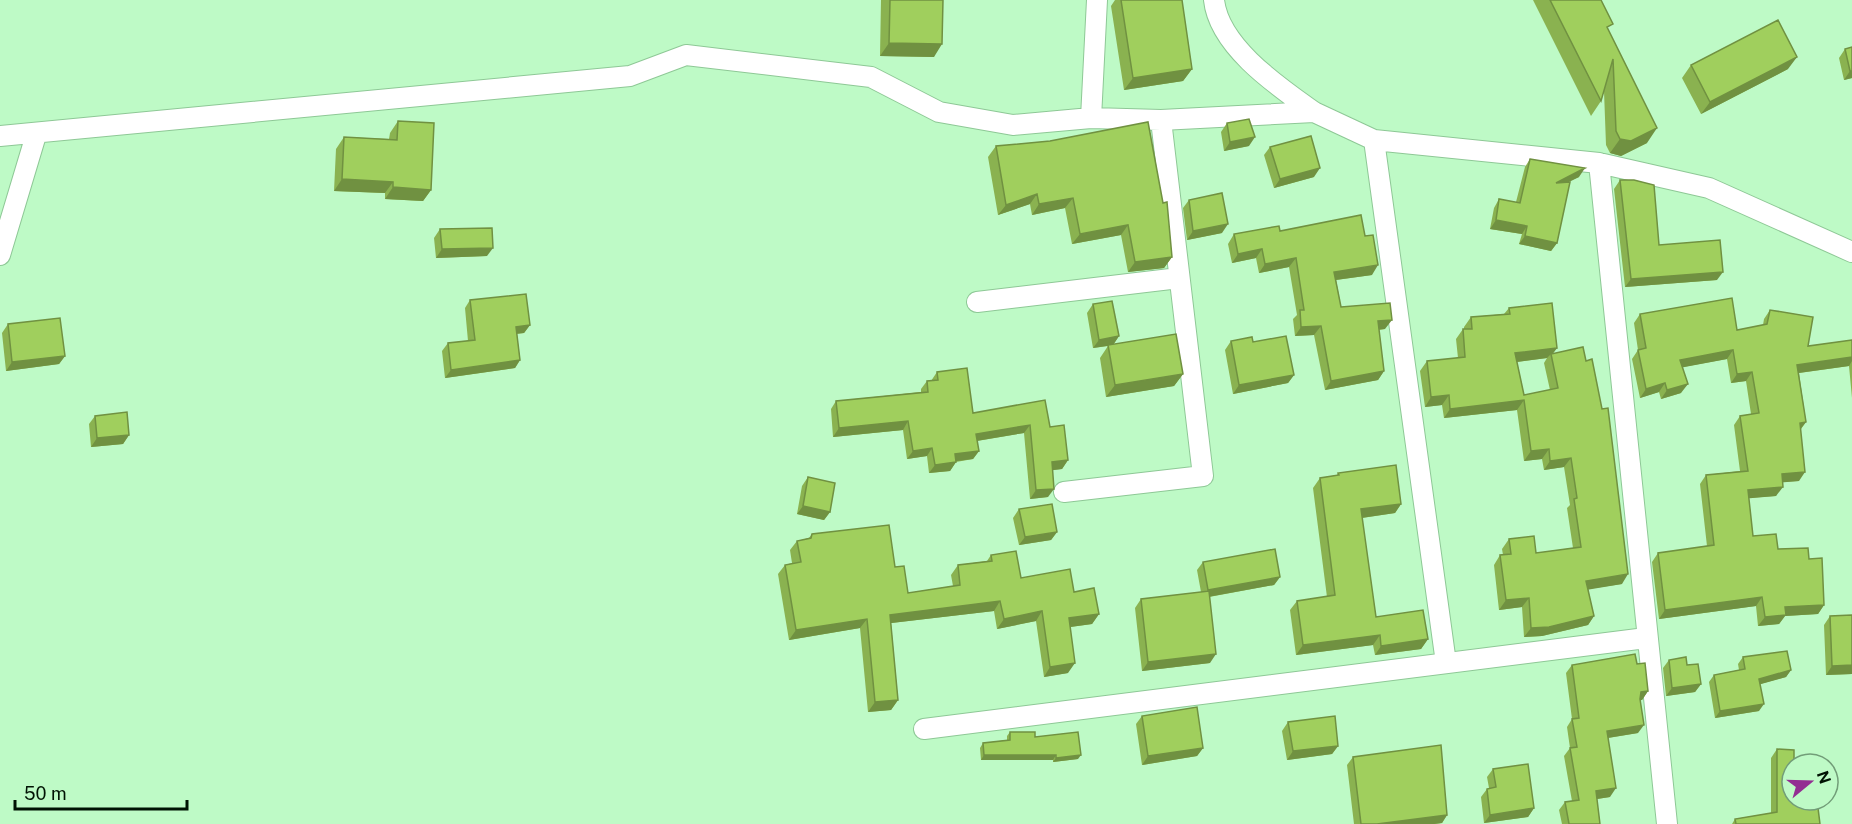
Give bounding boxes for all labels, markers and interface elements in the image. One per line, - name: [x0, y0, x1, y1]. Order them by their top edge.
- north arrow: [1780, 752, 1840, 812]
- text: N: [1813, 768, 1835, 786]
- scale bar: [15, 773, 188, 811]
- text: 50 m: [24, 783, 67, 804]

